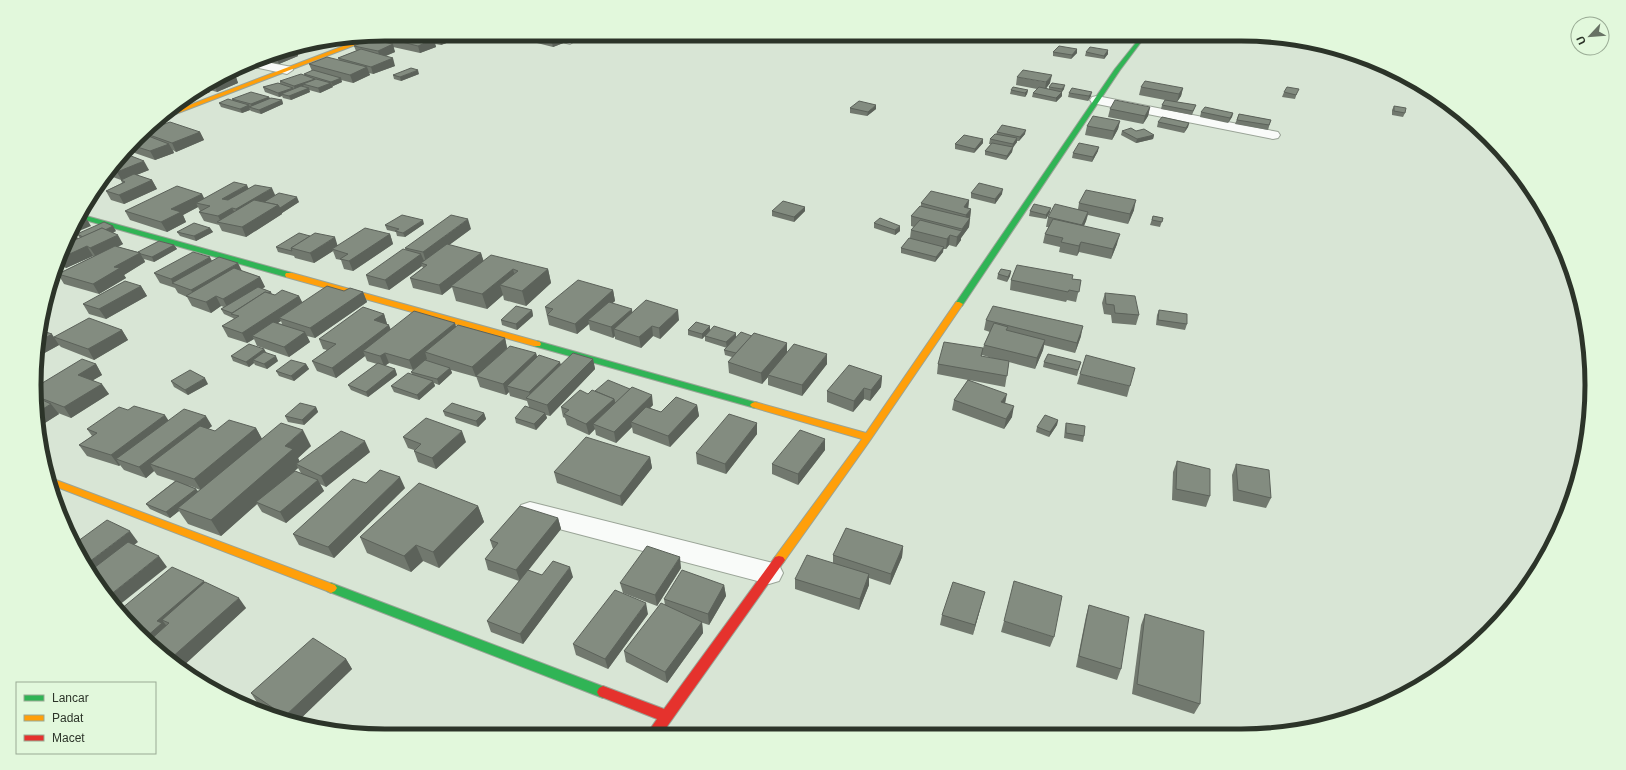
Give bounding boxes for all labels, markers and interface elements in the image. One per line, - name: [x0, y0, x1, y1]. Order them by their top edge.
- north arrow: [1570, 16, 1610, 56]
- text: U: [1574, 34, 1588, 47]
- legend: [16, 682, 156, 754]
- text: Lancar: [52, 691, 89, 705]
- text: Padat: [52, 711, 84, 725]
- text: Macet: [52, 731, 85, 745]

